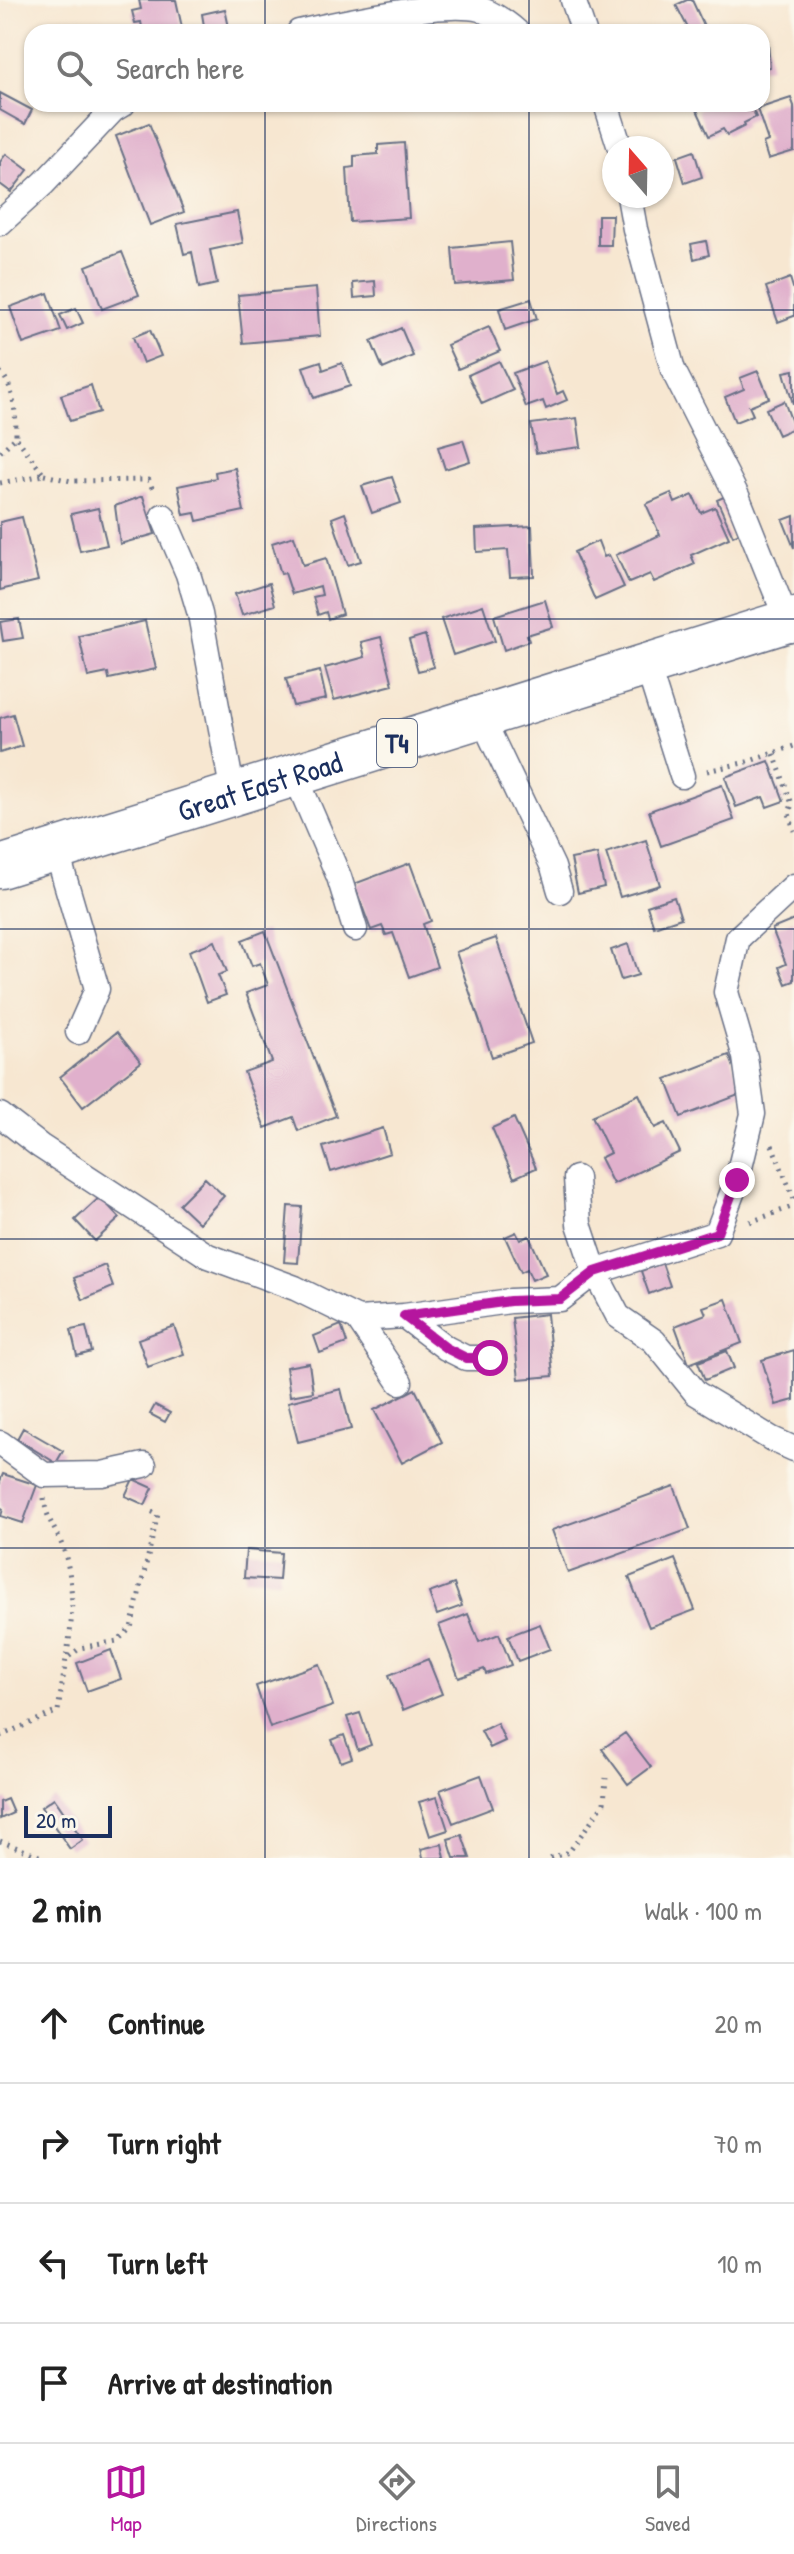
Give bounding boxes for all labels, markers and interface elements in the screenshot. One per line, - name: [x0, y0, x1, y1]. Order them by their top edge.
- search box: [24, 24, 770, 112]
- icon: search: [52, 46, 96, 90]
- text: Search here: [116, 48, 244, 88]
- north arrow: [602, 136, 674, 208]
- road number: T4: [377, 719, 417, 767]
- street label: Great East Road: [173, 741, 347, 830]
- route end: [719, 1162, 755, 1198]
- route start: [472, 1340, 508, 1376]
- scale bar: [24, 1802, 112, 1838]
- text: 20 m: [36, 1805, 76, 1835]
- text: 2 min: [32, 1887, 102, 1933]
- text: Walk · 100 m: [645, 1893, 762, 1928]
- icon: ahead: [32, 2001, 76, 2045]
- text: Continue: [108, 2003, 205, 2043]
- text: 20 m: [715, 2006, 762, 2041]
- icon: right: [32, 2121, 76, 2165]
- text: Turn right: [108, 2123, 221, 2163]
- text: 70 m: [714, 2126, 762, 2161]
- icon: left: [32, 2241, 76, 2285]
- text: Turn left: [108, 2243, 207, 2283]
- text: 10 m: [717, 2246, 762, 2281]
- icon: arrive: [32, 2361, 76, 2405]
- text: Arrive at destination: [108, 2363, 333, 2403]
- tab: Map: [104, 2460, 148, 2538]
- tab: Directions: [356, 2460, 437, 2538]
- tab: Saved: [645, 2460, 690, 2538]

